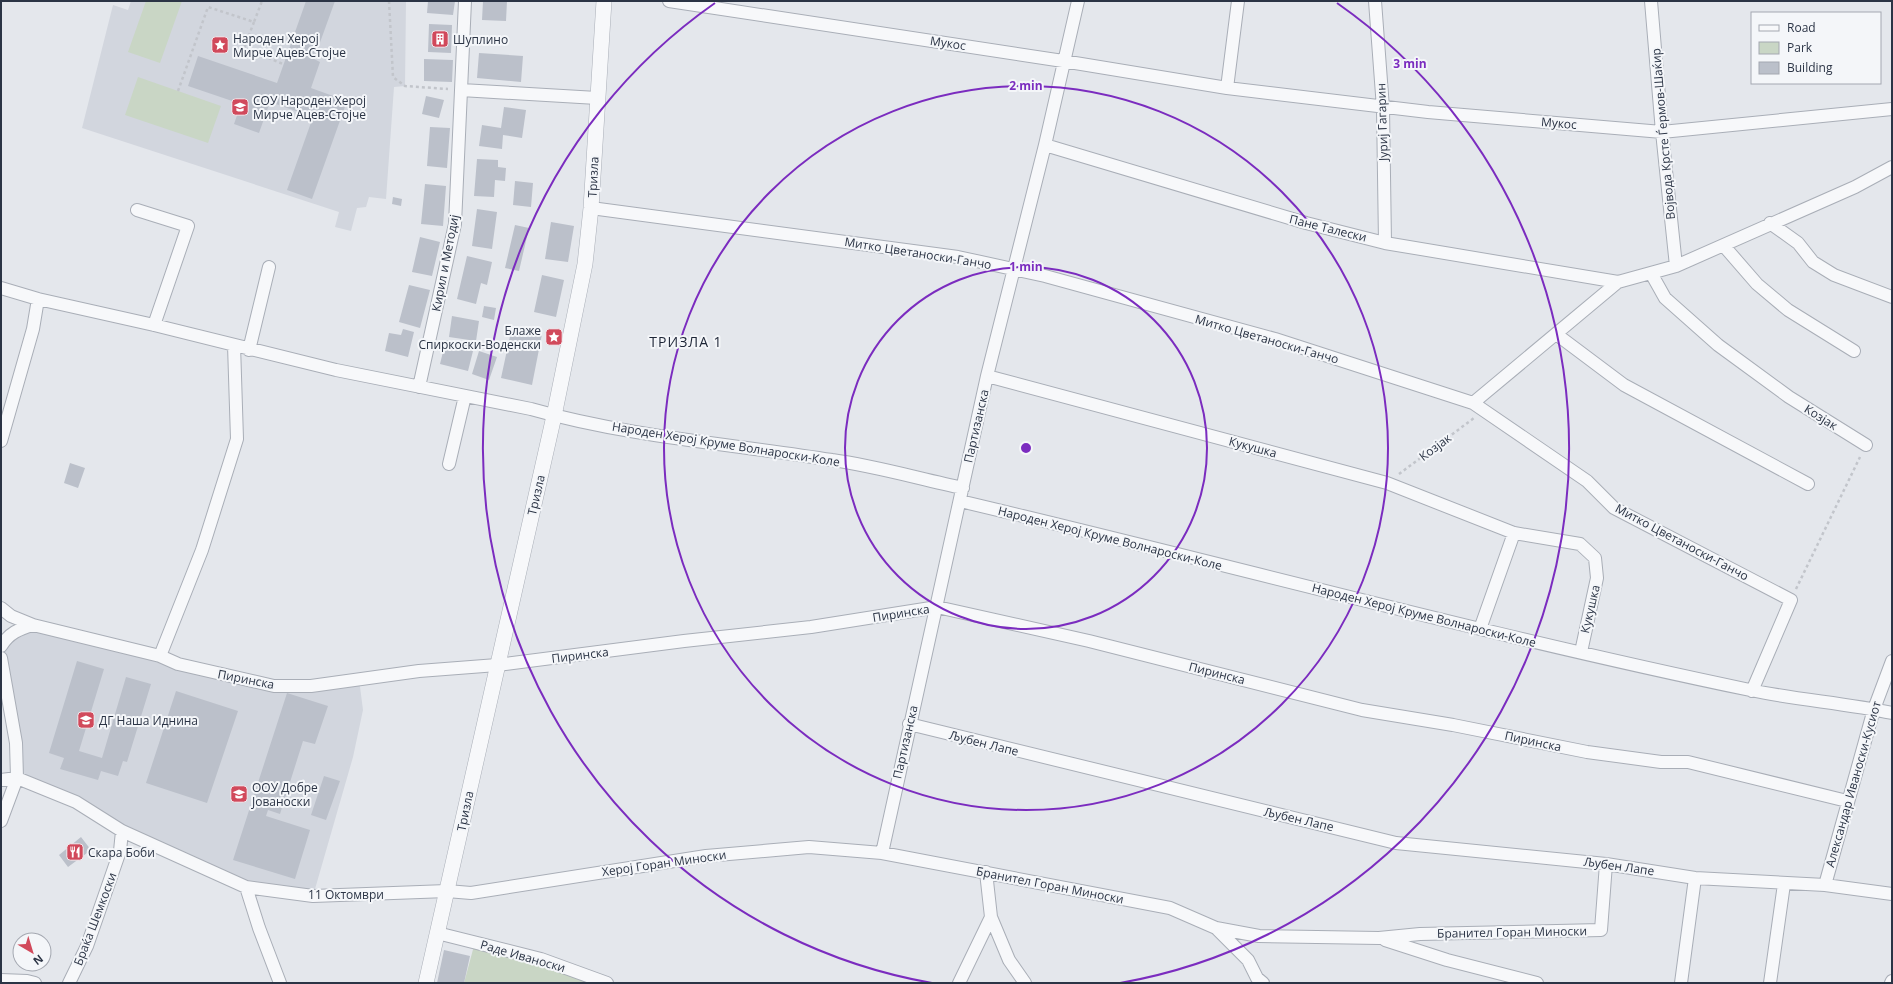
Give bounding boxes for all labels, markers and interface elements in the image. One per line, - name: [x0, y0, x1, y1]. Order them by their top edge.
- legend: [1751, 12, 1881, 84]
- text: Road: [1787, 19, 1816, 36]
- building icon: Шуплино: [430, 29, 450, 49]
- place label: Народен Херој Мирче Ацев-Стојче: [233, 30, 346, 61]
- place label: Шуплино: [453, 31, 508, 48]
- street label: Мукос: [929, 32, 967, 54]
- place icon: Народен Херој Мирче Ацев-Стојче: [210, 35, 230, 55]
- text: Park: [1787, 39, 1813, 56]
- street label: Војвода Крсте Ѓермов-Шаќир: [1647, 48, 1679, 220]
- text: 3 min: [1393, 55, 1427, 72]
- text: Building: [1787, 59, 1833, 76]
- text: 2 min: [1009, 77, 1043, 94]
- street label: Јуриј Гагарин: [1372, 83, 1392, 162]
- place label: СОУ Народен Херој Мирче Ацев-Стојче: [253, 92, 366, 123]
- school or university icon: СОУ Народен Херој Мирче Ацев-Стојче: [230, 97, 250, 117]
- street label: Мукос: [1540, 113, 1578, 133]
- street label: Тризла: [583, 156, 603, 198]
- street label: Пане Талески: [1287, 210, 1369, 246]
- street label: Кирил и Методиј: [427, 213, 463, 313]
- street label: Митко Цветаноски-Ганчо: [843, 233, 993, 273]
- text: 1 min: [1009, 258, 1043, 275]
- street label: Митко Цветаноски-Ганчо: [1193, 310, 1341, 368]
- place label: Блаже Спиркоски-Воденски: [418, 322, 541, 353]
- place icon: Блаже Спиркоски-Воденски: [544, 327, 564, 347]
- district label: ТРИЗЛА 1: [649, 332, 723, 351]
- street label: Партизанска: [959, 388, 993, 464]
- street label: Козјак: [1801, 400, 1842, 434]
- street label: Народен Херој Круме Волнароски-Коле: [611, 418, 841, 470]
- street label: Козјак: [1415, 429, 1455, 465]
- street label: Кукушка: [1227, 432, 1279, 462]
- centre of rings: [1019, 441, 1033, 455]
- street label: Тризла: [523, 473, 549, 517]
- street label: Митко Цветаноски-Ганчо: [1612, 500, 1752, 584]
- street label: Народен Херој Круме Волнароски-Коле: [996, 502, 1224, 574]
- street label: Народен Херој Круме Волнароски-Коле: [1310, 579, 1538, 651]
- street label: Кукушка: [1576, 583, 1604, 635]
- street label: Пиринска: [871, 600, 931, 626]
- street label: Пиринска: [550, 643, 610, 667]
- street label: Пиринска: [1187, 658, 1247, 688]
- street label: Пиринска: [216, 665, 276, 693]
- street label: Александар Иваноски-Кусиот: [1821, 699, 1885, 869]
- street label: Партизанска: [888, 704, 922, 780]
- school or university icon: ДГ Наша Иднина: [76, 710, 96, 730]
- place label: ДГ Наша Иднина: [99, 712, 198, 729]
- street label: Љубен Лапе: [947, 726, 1021, 760]
- street label: Пиринска: [1503, 727, 1563, 755]
- place label: ООУ Добре Јованоски: [251, 779, 318, 810]
- school or university icon: ООУ Добре Јованоски: [229, 784, 249, 804]
- street label: Тризла: [452, 789, 478, 833]
- street label: Љубен Лапе: [1262, 803, 1336, 835]
- restaurant icon: Скара Боби: [65, 842, 85, 862]
- place label: Скара Боби: [88, 844, 155, 861]
- street label: Херој Горан Миноски: [601, 846, 727, 880]
- street label: Љубен Лапе: [1583, 853, 1656, 879]
- street label: Бранител Горан Миноски: [975, 862, 1125, 908]
- street label: Браќа Шемкоски: [69, 870, 121, 968]
- street label: 11 Октомври: [308, 886, 384, 903]
- street label: Бранител Горан Миноски: [1437, 922, 1587, 942]
- north arrow: [12, 932, 52, 972]
- street label: Раде Иваноски: [479, 936, 567, 976]
- text: N: [30, 952, 47, 969]

